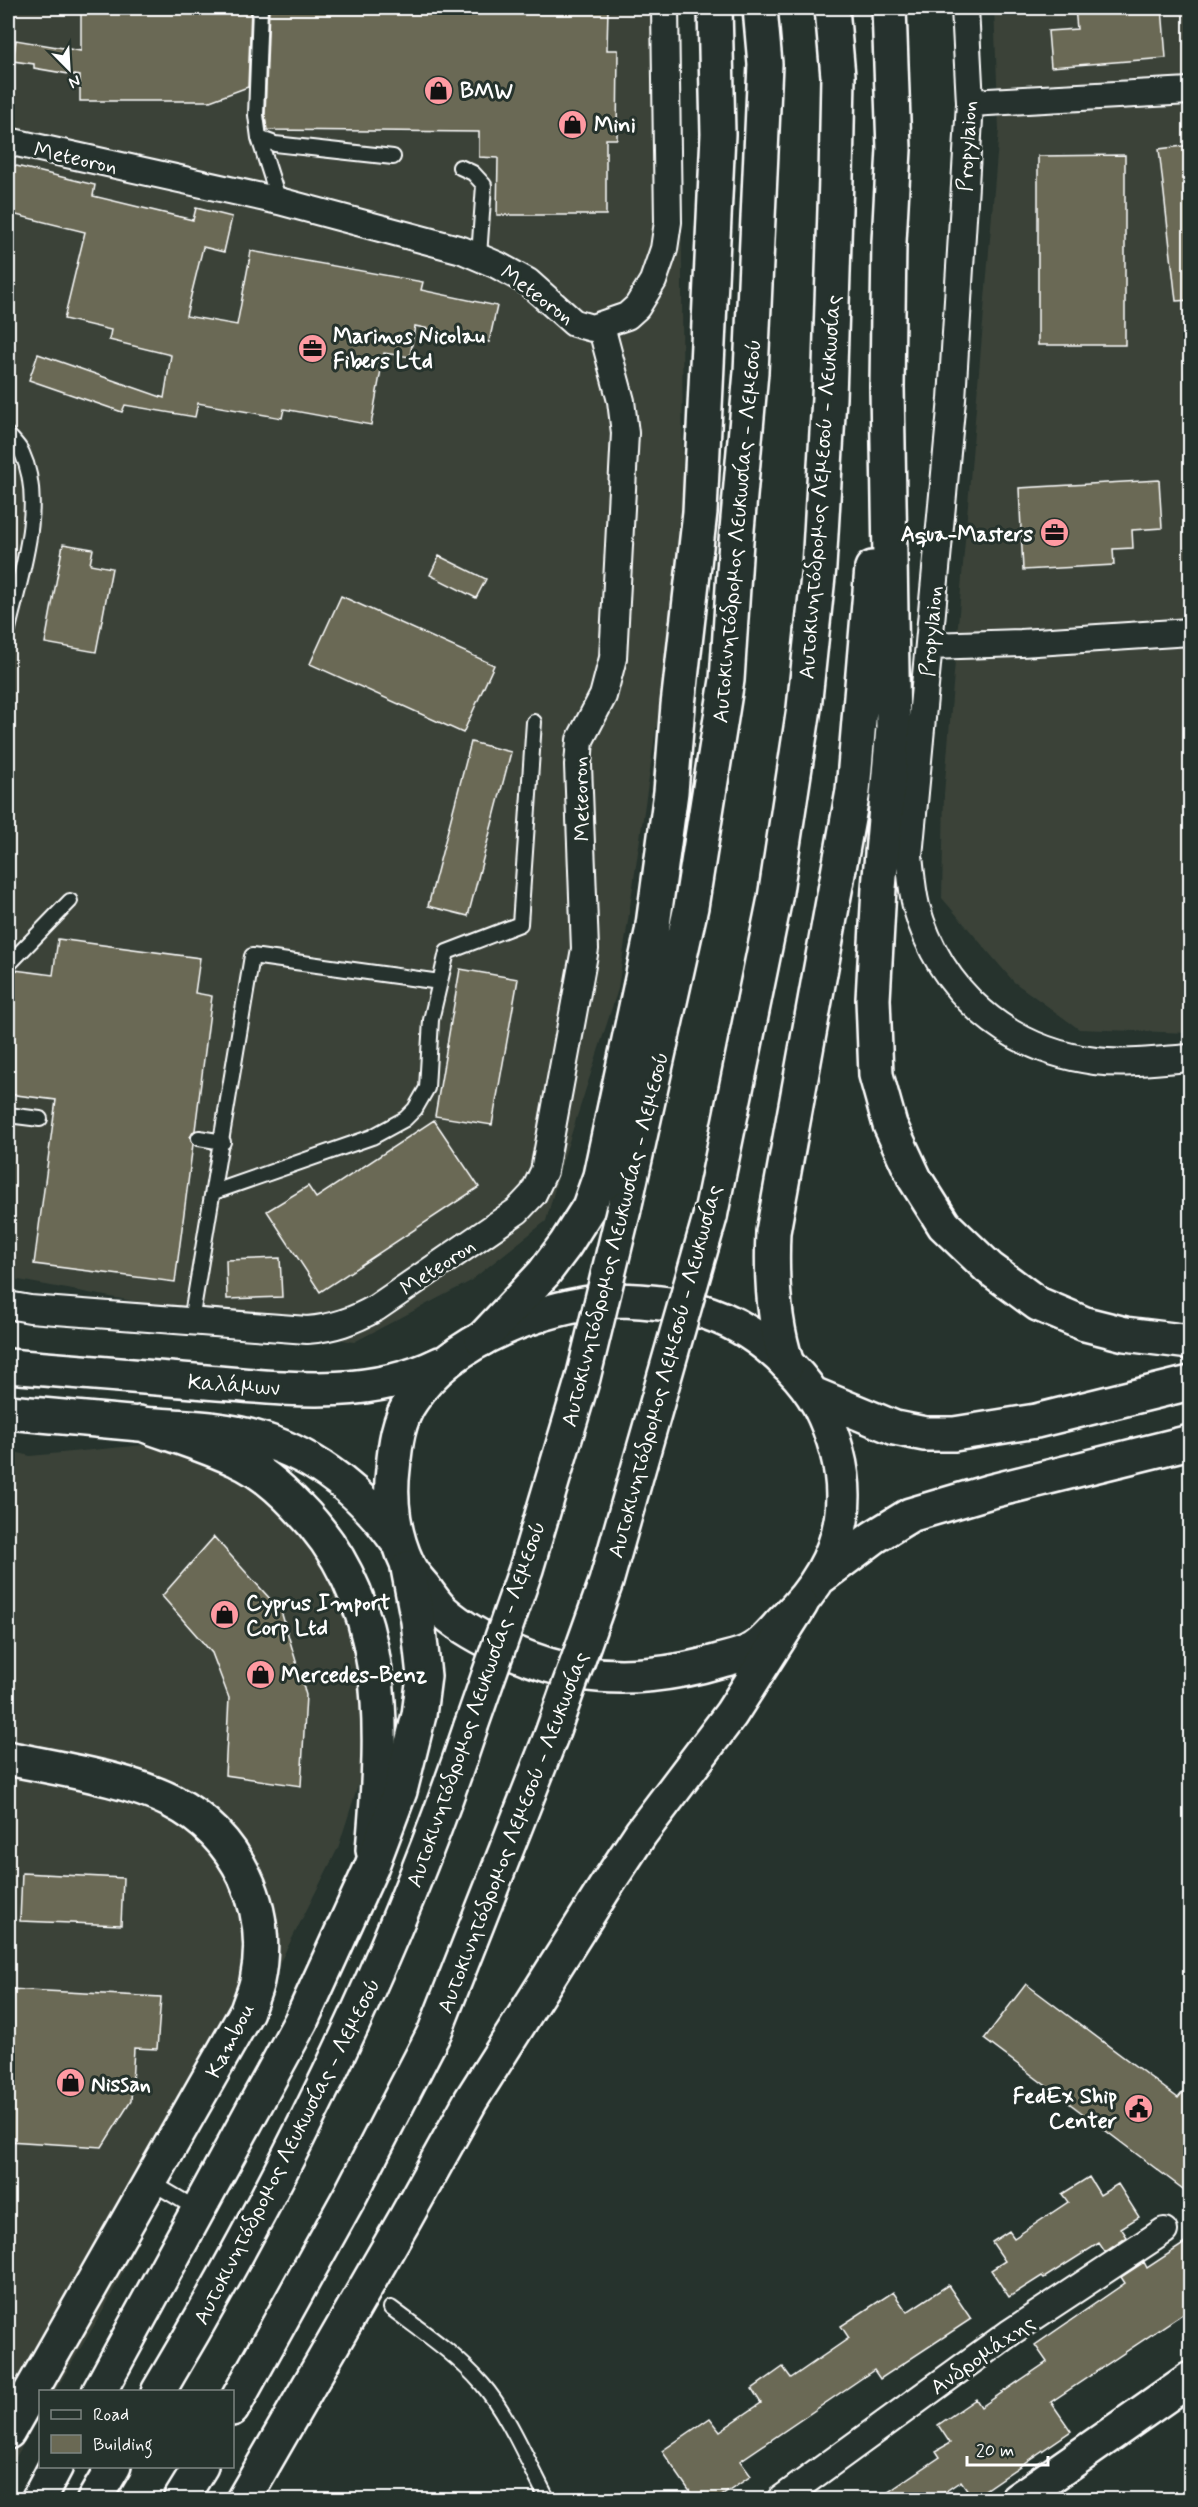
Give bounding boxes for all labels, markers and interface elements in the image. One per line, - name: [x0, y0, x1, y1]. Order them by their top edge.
- north arrow: [39, 39, 99, 99]
- text: N: [65, 70, 84, 93]
- shop icon: BMW: [423, 74, 455, 106]
- place label: BMW: [460, 78, 513, 106]
- street label: Propylaion: [952, 100, 984, 192]
- shop icon: Mini: [557, 108, 589, 140]
- place label: Mini: [594, 112, 636, 140]
- street label: Meteoron: [31, 136, 120, 181]
- street label: Meteoron: [494, 259, 579, 332]
- street label: Αυτοκινητόδρομος Λεμεσού - Λευκωσίας: [794, 294, 848, 680]
- place label: Marinos Nicolau Fibers Ltd: [333, 323, 485, 376]
- office icon: Marinos Nicolau Fibers Ltd: [296, 332, 328, 364]
- street label: Αυτοκινητόδρομος Λευκωσίας - Λεμεσού: [707, 338, 769, 724]
- office icon: Aqua-Masters: [1038, 517, 1070, 549]
- place label: Aqua-Masters: [901, 521, 1033, 549]
- street label: Propylaion: [914, 585, 950, 678]
- street label: Meteoron: [567, 756, 597, 842]
- street label: Αυτοκινητόδρομος Λευκωσίας - Λεμεσού: [556, 1049, 676, 1430]
- street label: Αυτοκινητόδρομος Λεμεσού - Λευκωσίας: [603, 1182, 729, 1561]
- street label: Meteoron: [395, 1232, 481, 1303]
- street label: Καλάμων: [187, 1369, 281, 1403]
- street label: Αυτοκινητόδρομος Λευκωσίας - Λεμεσού: [401, 1518, 553, 1891]
- place label: Cyprus Import Corp Ltd: [246, 1590, 391, 1643]
- shop icon: Cyprus Import Corp Ltd: [209, 1599, 241, 1631]
- street label: Αυτοκινητόδρομος Λεμεσού - Λευκωσίας: [432, 1648, 596, 2018]
- shop icon: Mercedes-Benz: [244, 1658, 276, 1690]
- place label: Mercedes-Benz: [281, 1662, 427, 1690]
- street label: Αυτοκινητόδρομος Λευκωσίας - Λεμεσού: [188, 1974, 388, 2330]
- street label: Kambou: [200, 1999, 262, 2083]
- shop icon: Nissan: [54, 2067, 86, 2099]
- place label: Nissan: [91, 2071, 151, 2099]
- place label: FedEx Ship Center: [1013, 2083, 1118, 2136]
- public building icon: FedEx Ship Center: [1122, 2092, 1154, 2124]
- street label: Ανδρομάχης: [925, 2309, 1041, 2402]
- legend: [39, 2390, 234, 2468]
- text: Road: [93, 2403, 129, 2427]
- scale bar: [967, 2429, 1048, 2467]
- text: Building: [93, 2433, 153, 2459]
- text: 20 m: [976, 2439, 1014, 2463]

